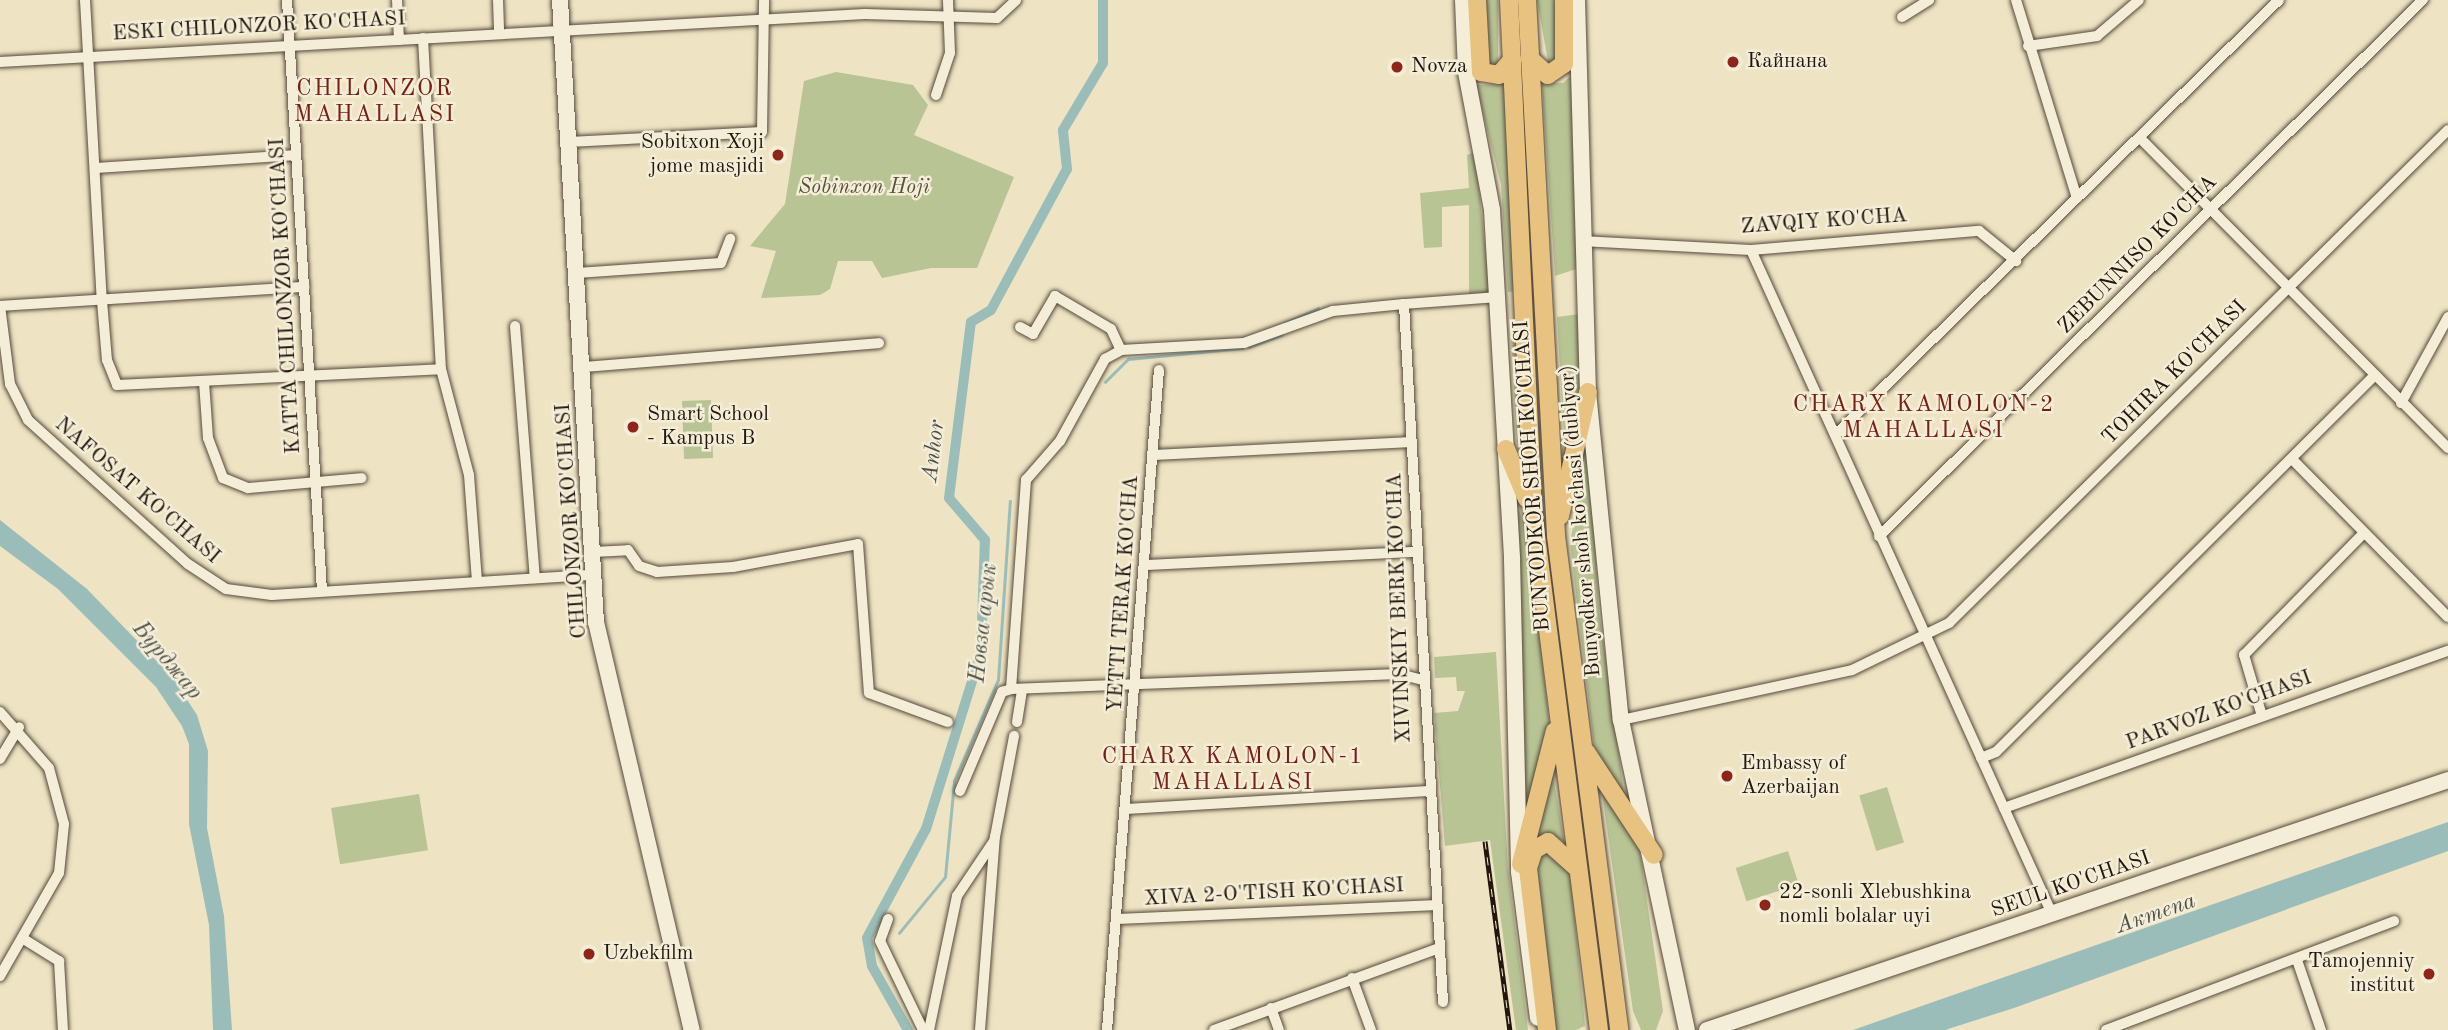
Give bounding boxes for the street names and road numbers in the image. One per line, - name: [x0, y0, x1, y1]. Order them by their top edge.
- street label: ESKI CHILONZOR KO'CHASI: [112, 7, 406, 47]
- street label: KATTA CHILONZOR KO'CHASI: [265, 137, 307, 455]
- street label: ZEBUNNISO KO'CHA: [2053, 170, 2223, 340]
- street label: ZAVQIY KO'CHA: [1740, 204, 1908, 240]
- street label: TOHIRA KO'CHASI: [2097, 295, 2253, 451]
- street label: BUNYODKOR SHOH KO'CHASI: [1510, 319, 1556, 633]
- street label: Bunyodkor shoh koʻchasi (dublyor): [1555, 364, 1607, 678]
- street label: CHILONZOR KO'CHASI: [551, 402, 593, 640]
- street label: NAFOSAT KO'CHASI: [49, 412, 225, 570]
- street label: XIVINSKIY BERK KO'CHA: [1383, 473, 1417, 743]
- street label: YETTI TERAK KO'CHA: [1103, 475, 1145, 713]
- street label: PARVOZ KO'CHASI: [2123, 666, 2315, 756]
- street label: SEUL KO'CHASI: [1988, 846, 2154, 924]
- street label: XIVA 2-O'TISH KO'CHASI: [1143, 874, 1405, 912]

